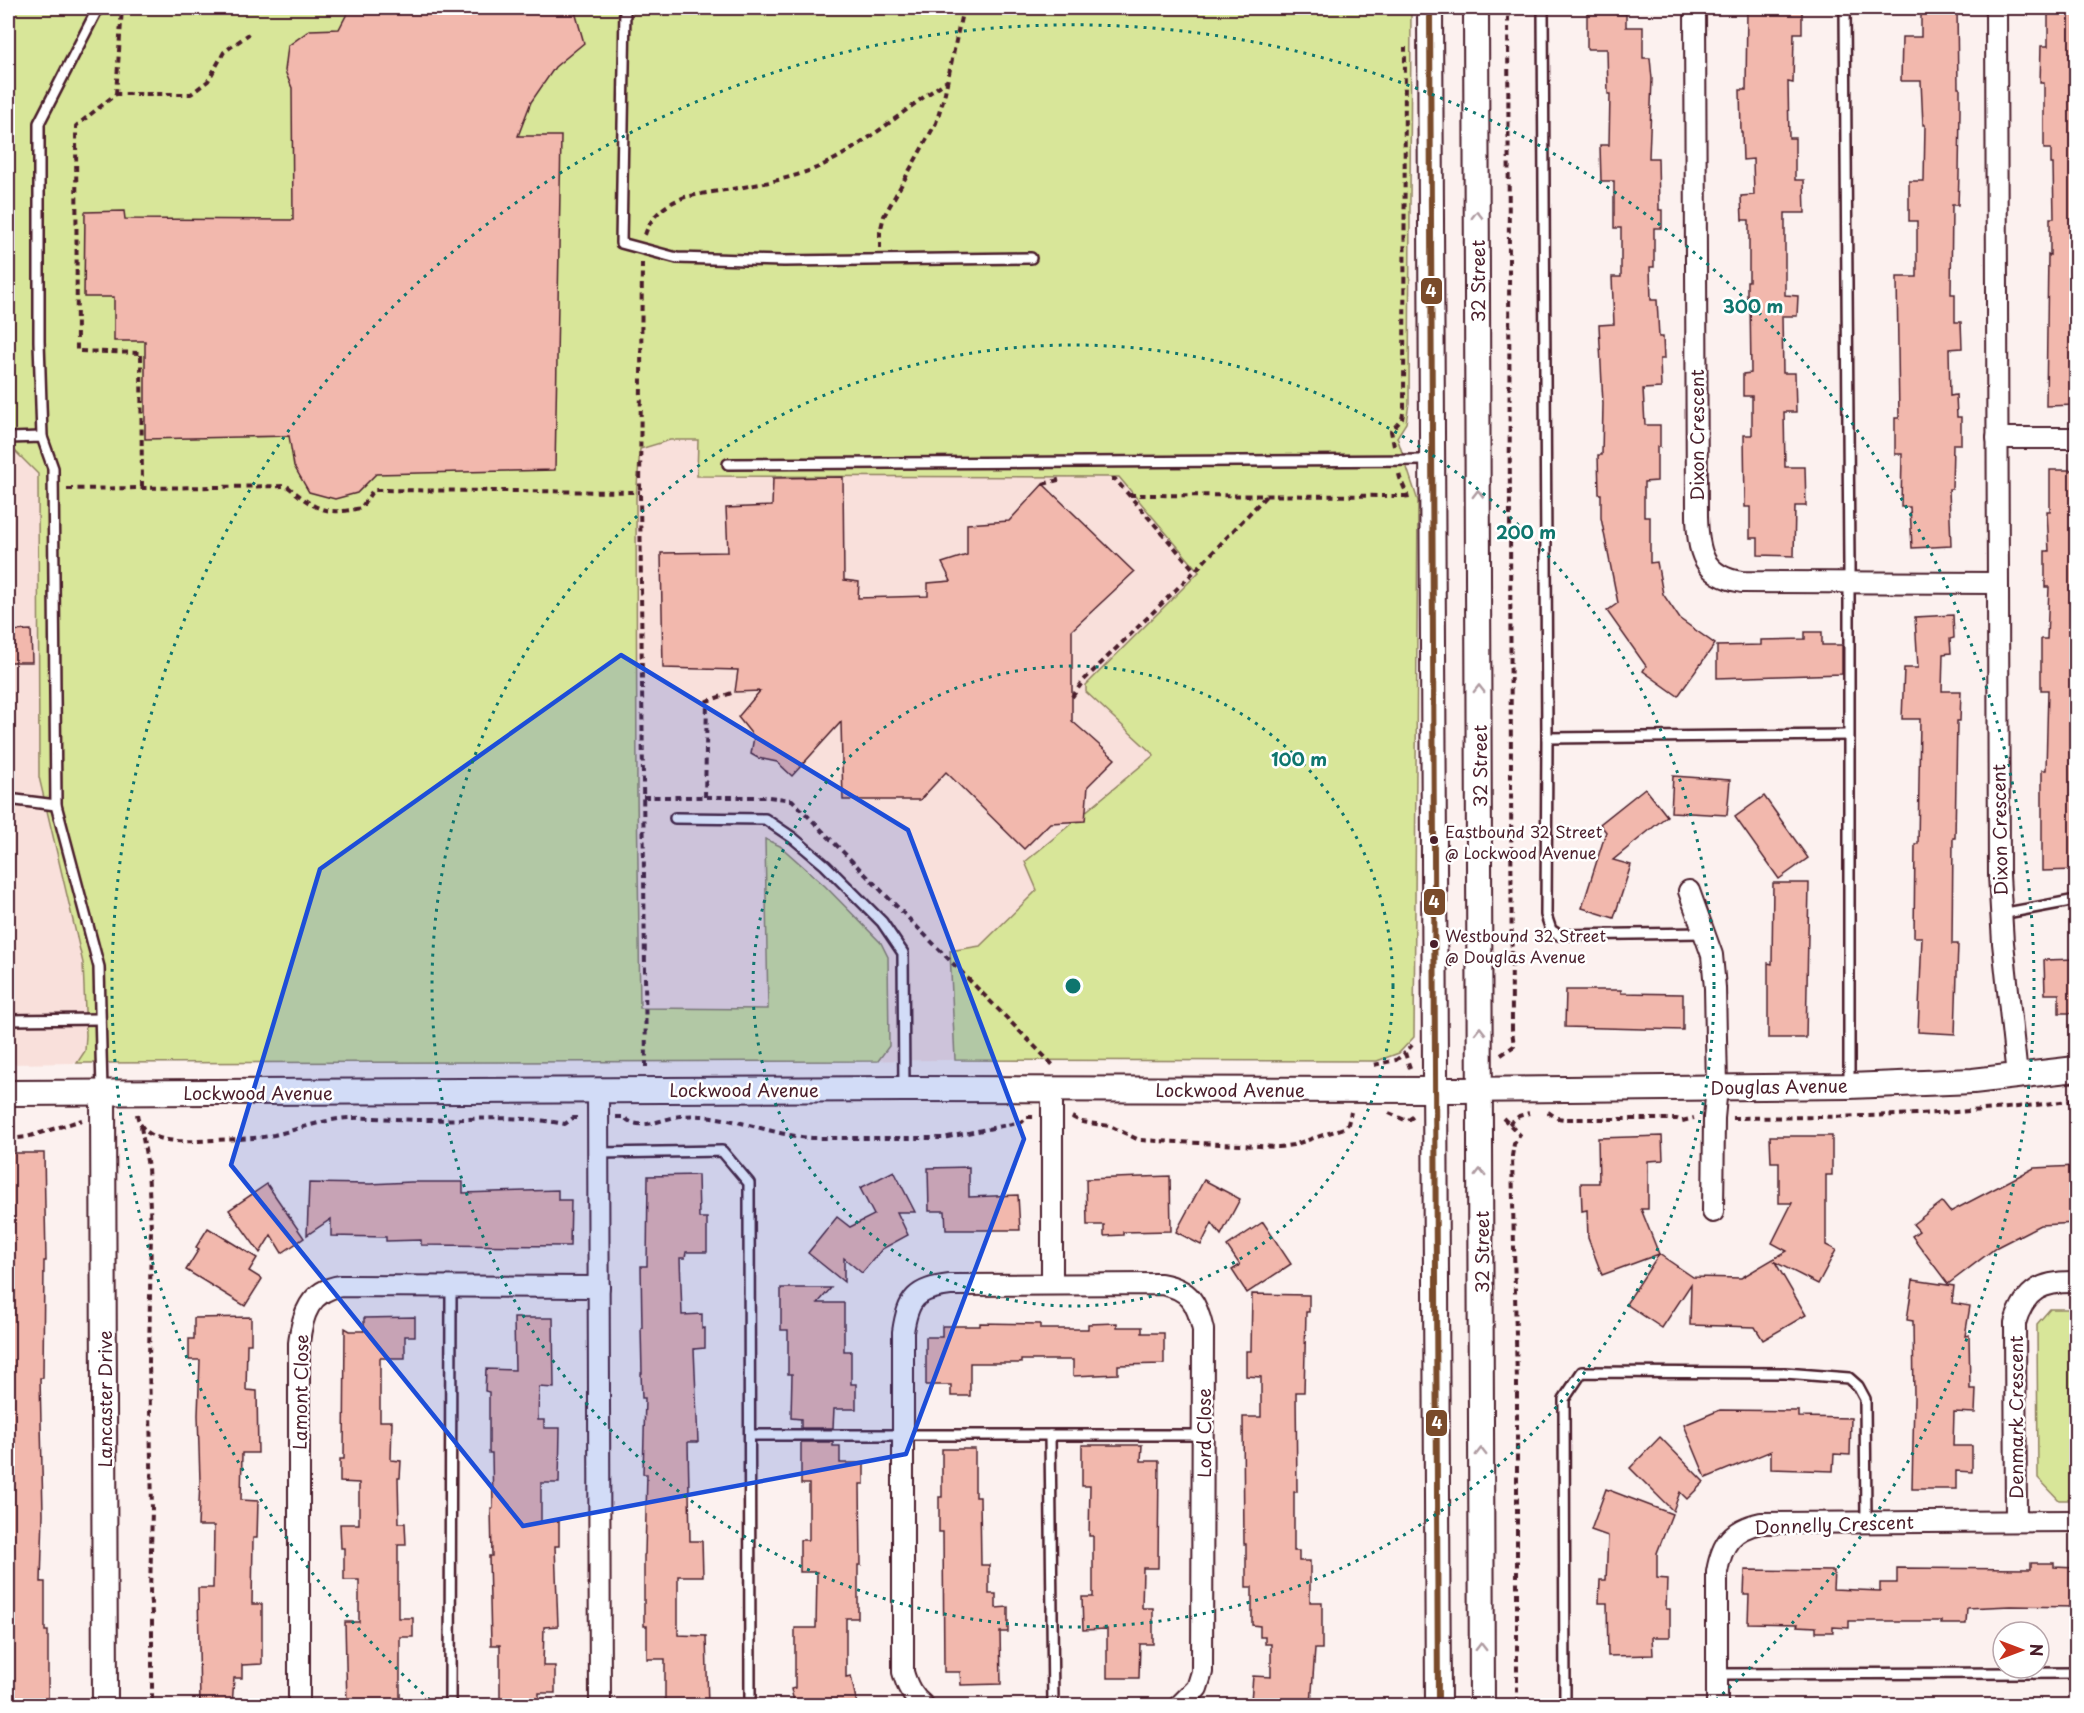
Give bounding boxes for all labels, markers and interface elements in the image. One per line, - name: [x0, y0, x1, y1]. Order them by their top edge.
- one-way arrow: [1471, 210, 1483, 219]
- street label: 32 Street: [1464, 240, 1491, 322]
- line badge: 4: [1420, 277, 1443, 305]
- text: 4: [1426, 278, 1437, 302]
- text: 300 m: [1723, 292, 1783, 319]
- street label: Dixon Crescent: [1683, 369, 1710, 501]
- one-way arrow: [1472, 489, 1484, 498]
- text: 200 m: [1496, 518, 1556, 545]
- one-way arrow: [1473, 684, 1485, 693]
- street label: 32 Street: [1466, 725, 1493, 807]
- text: 100 m: [1271, 745, 1327, 772]
- street label: Dixon Crescent: [1984, 764, 2014, 896]
- place label: Eastbound 32 Street @ Lockwood Avenue: [1445, 819, 1603, 864]
- marker: Eastbound 32 Street @ Lockwood Avenue: [1428, 834, 1440, 846]
- line badge: 4: [1423, 888, 1446, 916]
- text: 4: [1429, 889, 1440, 913]
- place label: Westbound 32 Street @ Douglas Avenue: [1445, 923, 1607, 968]
- marker: Westbound 32 Street @ Douglas Avenue: [1428, 938, 1440, 950]
- centre of rings: [1063, 976, 1083, 996]
- one-way arrow: [1474, 1026, 1486, 1035]
- street label: Douglas Avenue: [1710, 1071, 1848, 1101]
- street label: Lockwood Avenue: [669, 1076, 819, 1103]
- street label: Lockwood Avenue: [1155, 1076, 1305, 1103]
- street label: Lockwood Avenue: [183, 1079, 333, 1106]
- one-way arrow: [1474, 1169, 1486, 1178]
- street label: 32 Street: [1468, 1211, 1495, 1293]
- street label: Lancaster Drive: [91, 1331, 118, 1467]
- street label: Lamont Close: [285, 1334, 315, 1450]
- street label: Denmark Crescent: [2002, 1335, 2029, 1499]
- street label: Lord Close: [1190, 1388, 1217, 1478]
- line badge: 4: [1425, 1409, 1448, 1437]
- text: 4: [1432, 1410, 1443, 1434]
- one-way arrow: [1475, 1448, 1487, 1457]
- street label: Donnelly Crescent: [1754, 1508, 1914, 1540]
- north arrow: [1991, 1620, 2051, 1680]
- one-way arrow: [1475, 1643, 1488, 1652]
- text: N: [2025, 1644, 2049, 1656]

